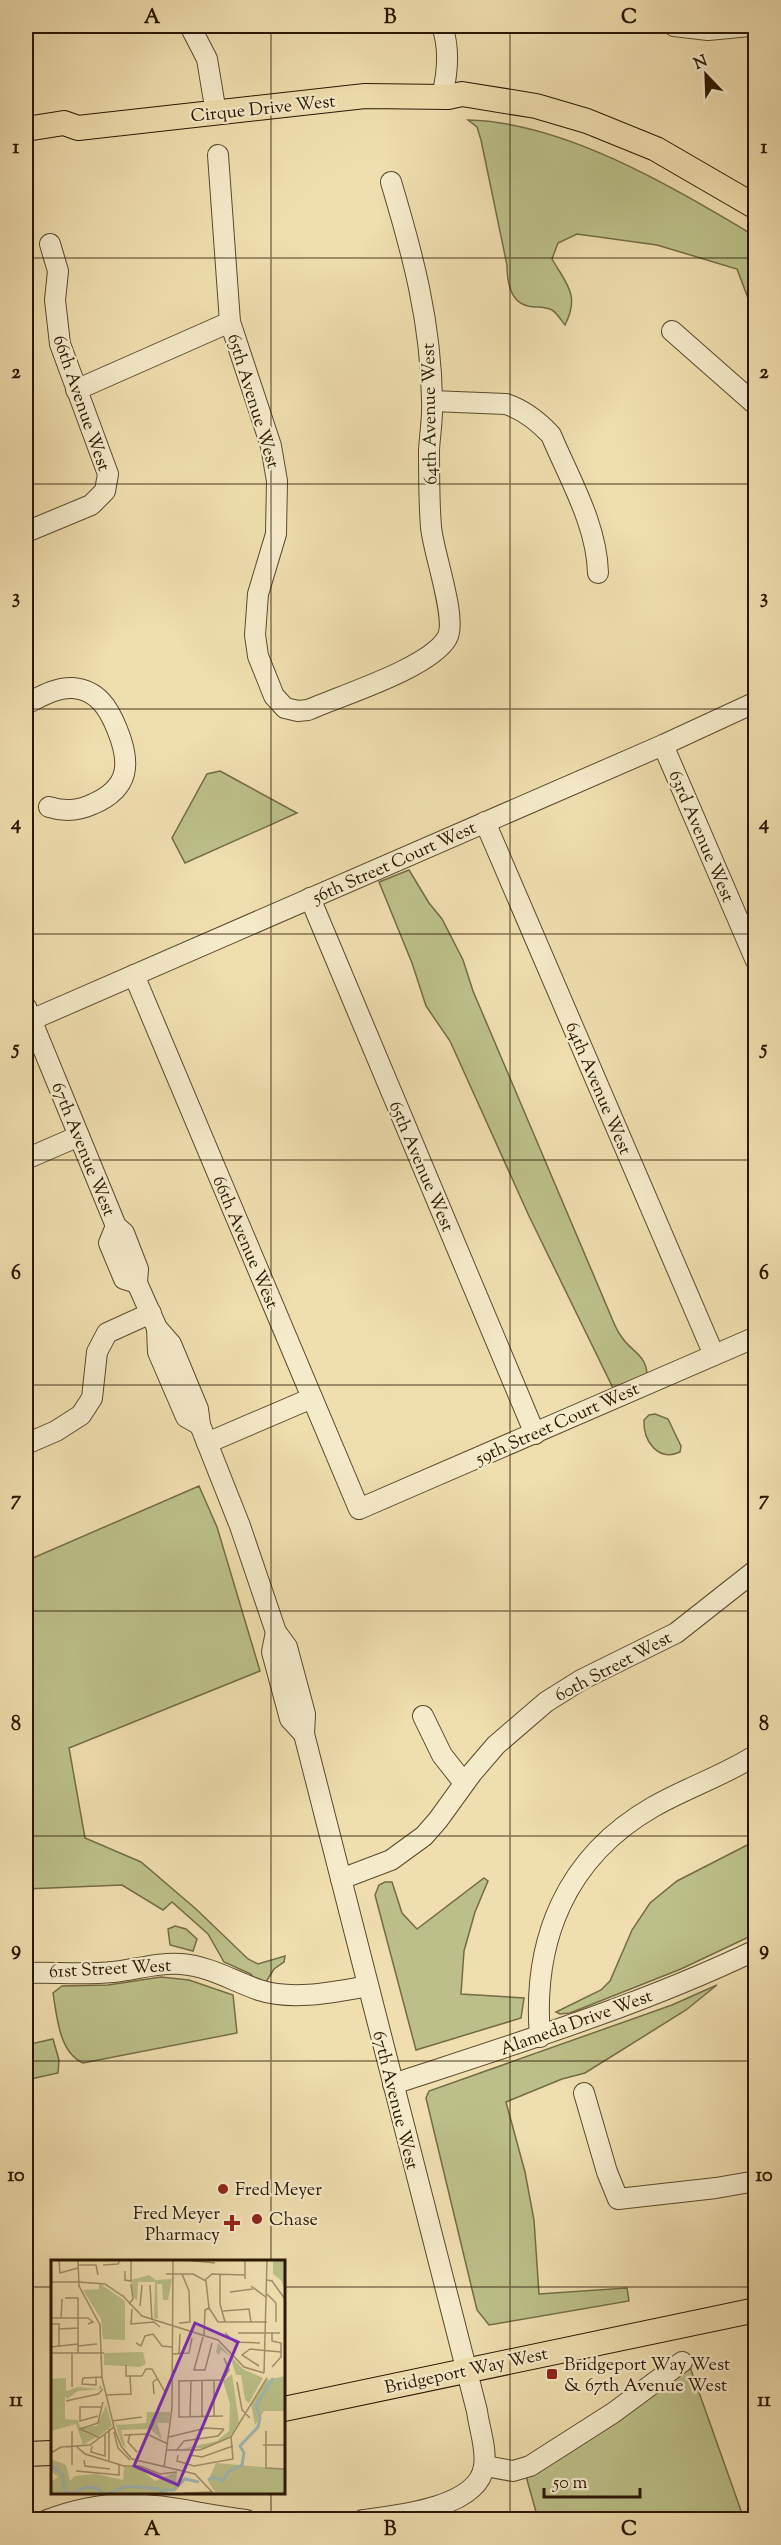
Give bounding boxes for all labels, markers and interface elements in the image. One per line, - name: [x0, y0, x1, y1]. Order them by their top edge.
- text: A: [144, 4, 161, 33]
- text: B: [384, 4, 397, 33]
- text: C: [621, 4, 637, 33]
- north arrow: [676, 45, 736, 105]
- text: N: [691, 50, 712, 77]
- street label: Cirque Drive West: [189, 89, 337, 131]
- text: 1: [13, 134, 20, 163]
- text: 1: [761, 134, 768, 163]
- street label: 65th Avenue West: [219, 331, 285, 472]
- street label: 66th Avenue West: [45, 332, 116, 475]
- street label: 64th Avenue West: [417, 343, 445, 485]
- text: 2: [11, 359, 21, 388]
- text: 2: [759, 359, 769, 388]
- text: 3: [12, 584, 20, 613]
- text: 3: [760, 584, 768, 613]
- street label: 63rd Avenue West: [661, 767, 740, 907]
- text: 4: [10, 810, 21, 839]
- text: 4: [758, 810, 769, 839]
- street label: 56th Street Court West: [308, 816, 481, 912]
- street label: 64th Avenue West: [557, 1018, 637, 1159]
- text: 5: [11, 1035, 20, 1064]
- text: 5: [759, 1035, 768, 1064]
- street label: 67th Avenue West: [43, 1079, 121, 1221]
- street label: 65th Avenue West: [381, 1098, 459, 1236]
- street label: 66th Avenue West: [204, 1172, 284, 1313]
- text: 6: [11, 1260, 21, 1289]
- text: 6: [759, 1260, 769, 1289]
- street label: 59th Street Court West: [471, 1377, 644, 1473]
- text: 7: [11, 1486, 22, 1515]
- text: 7: [759, 1486, 770, 1515]
- street label: 60th Street West: [551, 1626, 677, 1710]
- text: 8: [11, 1711, 21, 1740]
- text: 8: [759, 1711, 769, 1740]
- text: 9: [11, 1936, 21, 1965]
- text: 9: [759, 1936, 769, 1965]
- street label: 61st Street West: [48, 1954, 172, 1986]
- street label: Alameda Drive West: [497, 1984, 656, 2064]
- street label: 67th Avenue West: [364, 2028, 424, 2173]
- text: 10: [7, 2162, 25, 2191]
- text: 10: [755, 2162, 773, 2191]
- place label: Fred Meyer: [235, 2178, 322, 2204]
- marker: Fred Meyer: [216, 2182, 230, 2196]
- place label: Fred Meyer Pharmacy: [133, 2202, 220, 2249]
- place label: Chase: [269, 2208, 318, 2234]
- marker: Chase: [250, 2212, 264, 2226]
- marker: Fred Meyer Pharmacy: [225, 2216, 239, 2230]
- inset map: [51, 2260, 285, 2494]
- street label: Bridgeport Way West: [382, 2342, 550, 2402]
- place label: Bridgeport Way West & 67th Avenue West: [564, 2353, 730, 2400]
- marker: Bridgeport Way West & 67th Avenue West: [545, 2367, 559, 2381]
- text: 11: [9, 2387, 23, 2416]
- text: 11: [757, 2387, 771, 2416]
- scale bar: [544, 2461, 640, 2499]
- text: 50 m: [552, 2471, 588, 2497]
- text: A: [144, 2516, 161, 2545]
- text: B: [384, 2516, 397, 2545]
- text: C: [621, 2516, 637, 2545]

